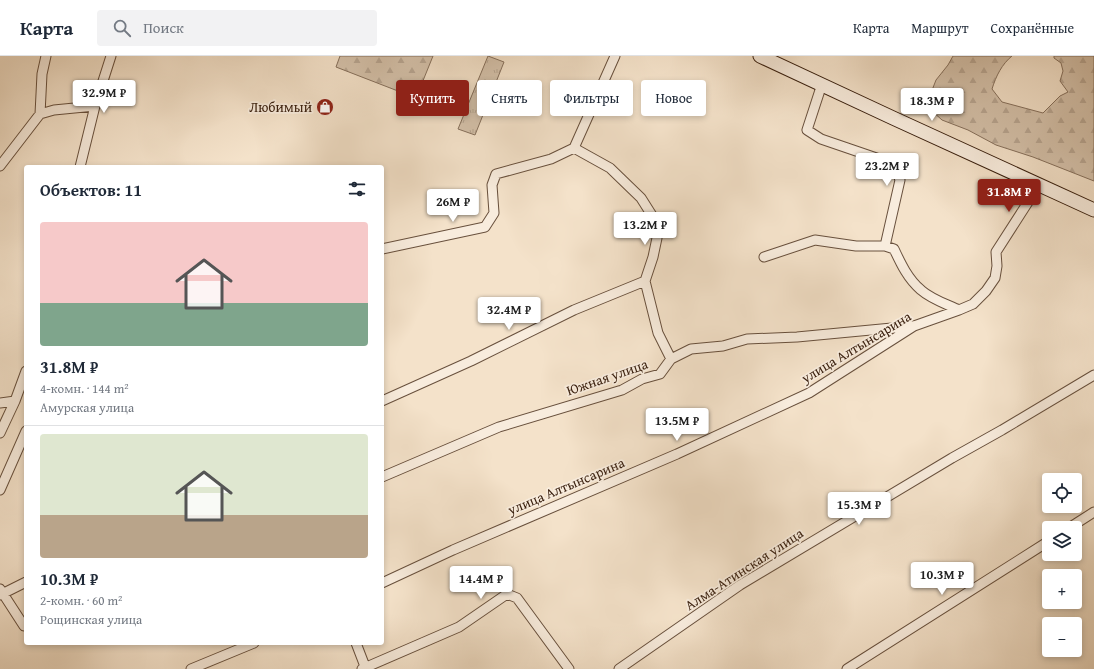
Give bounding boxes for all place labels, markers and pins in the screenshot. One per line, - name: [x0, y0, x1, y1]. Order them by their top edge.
- pin: 32.9M ₽: [67, 80, 141, 114]
- pin: 18.3M ₽: [895, 88, 969, 122]
- place label: Любимый: [249, 97, 312, 117]
- shop icon: Любимый: [315, 97, 335, 117]
- pin: 23.2M ₽: [850, 153, 924, 187]
- pin: 31.8M ₽: [972, 179, 1046, 213]
- pin: 26M ₽: [425, 189, 481, 223]
- pin: 13.2M ₽: [608, 212, 682, 246]
- pin: 32.4M ₽: [472, 297, 546, 331]
- pin: 13.5M ₽: [640, 408, 714, 442]
- pin: 15.3M ₽: [822, 492, 896, 526]
- pin: 10.3M ₽: [905, 562, 979, 596]
- pin: 14.4M ₽: [444, 566, 518, 600]

